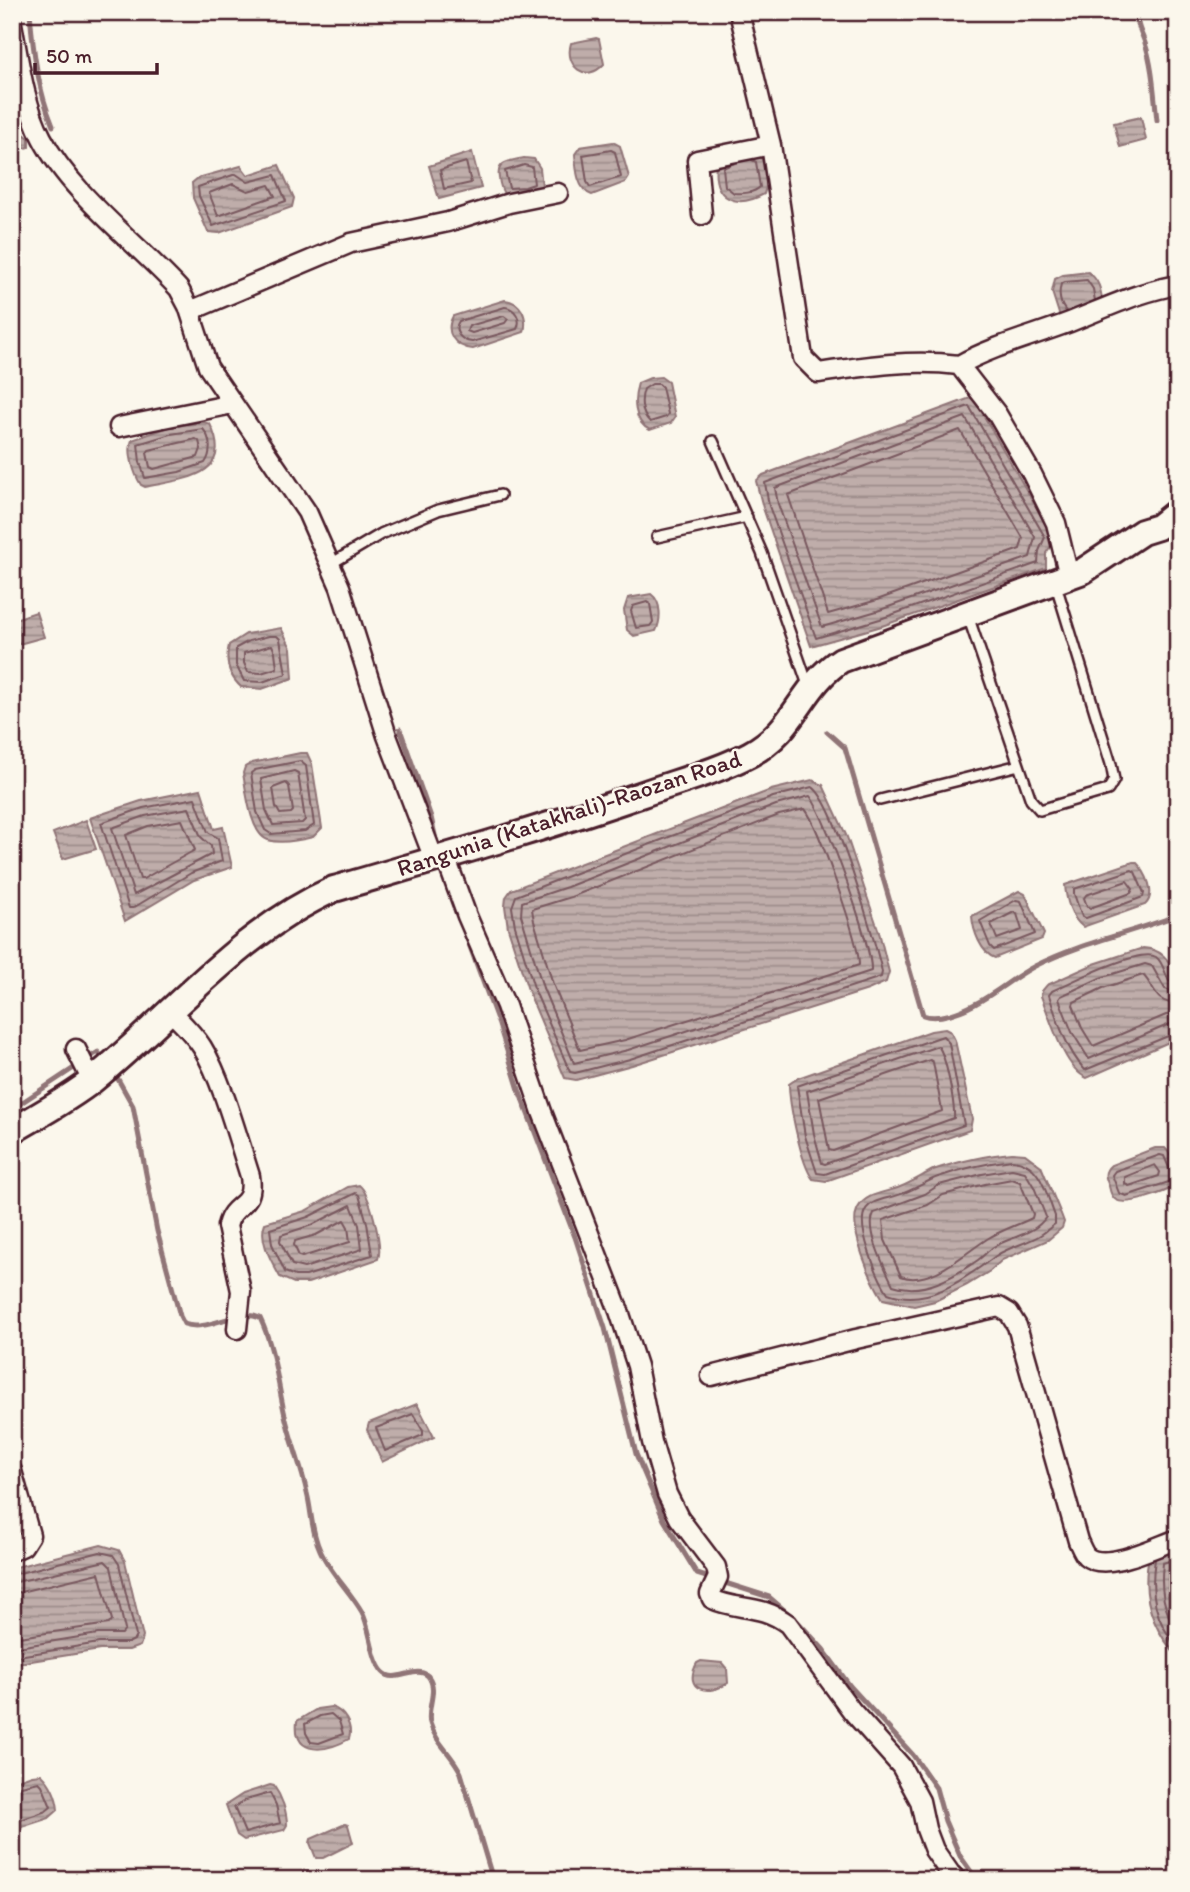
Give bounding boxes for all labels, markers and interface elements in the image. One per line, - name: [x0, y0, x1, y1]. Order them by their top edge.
- scale bar: [35, 32, 158, 76]
- text: 50 m: [46, 43, 93, 68]
- street label: Rangunia (Katakhali)-Raozan Road: [393, 744, 745, 882]

